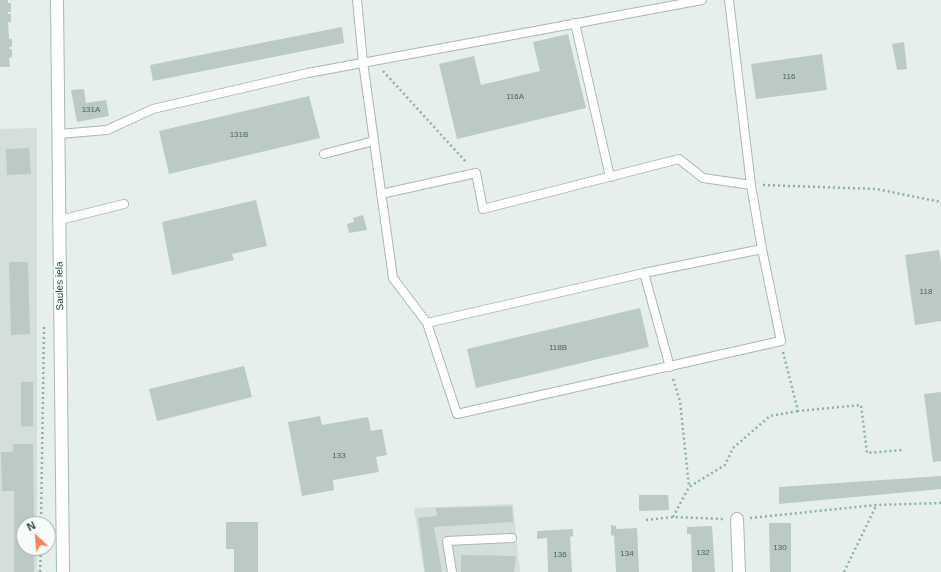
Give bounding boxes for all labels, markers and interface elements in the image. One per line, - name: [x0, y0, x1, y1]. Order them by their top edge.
- house number: 116: [783, 72, 795, 82]
- house number: 116A: [506, 92, 524, 102]
- house number: 131A: [82, 105, 100, 115]
- house number: 131B: [230, 130, 248, 140]
- street label: Saules iela: [54, 261, 66, 311]
- house number: 118: [920, 287, 932, 297]
- house number: 118B: [549, 343, 567, 353]
- house number: 133: [332, 451, 346, 461]
- north arrow: [16, 516, 56, 556]
- text: N: [25, 519, 37, 533]
- house number: 130: [773, 543, 787, 553]
- house number: 132: [696, 548, 710, 558]
- house number: 134: [620, 549, 634, 559]
- house number: 136: [553, 550, 567, 560]

